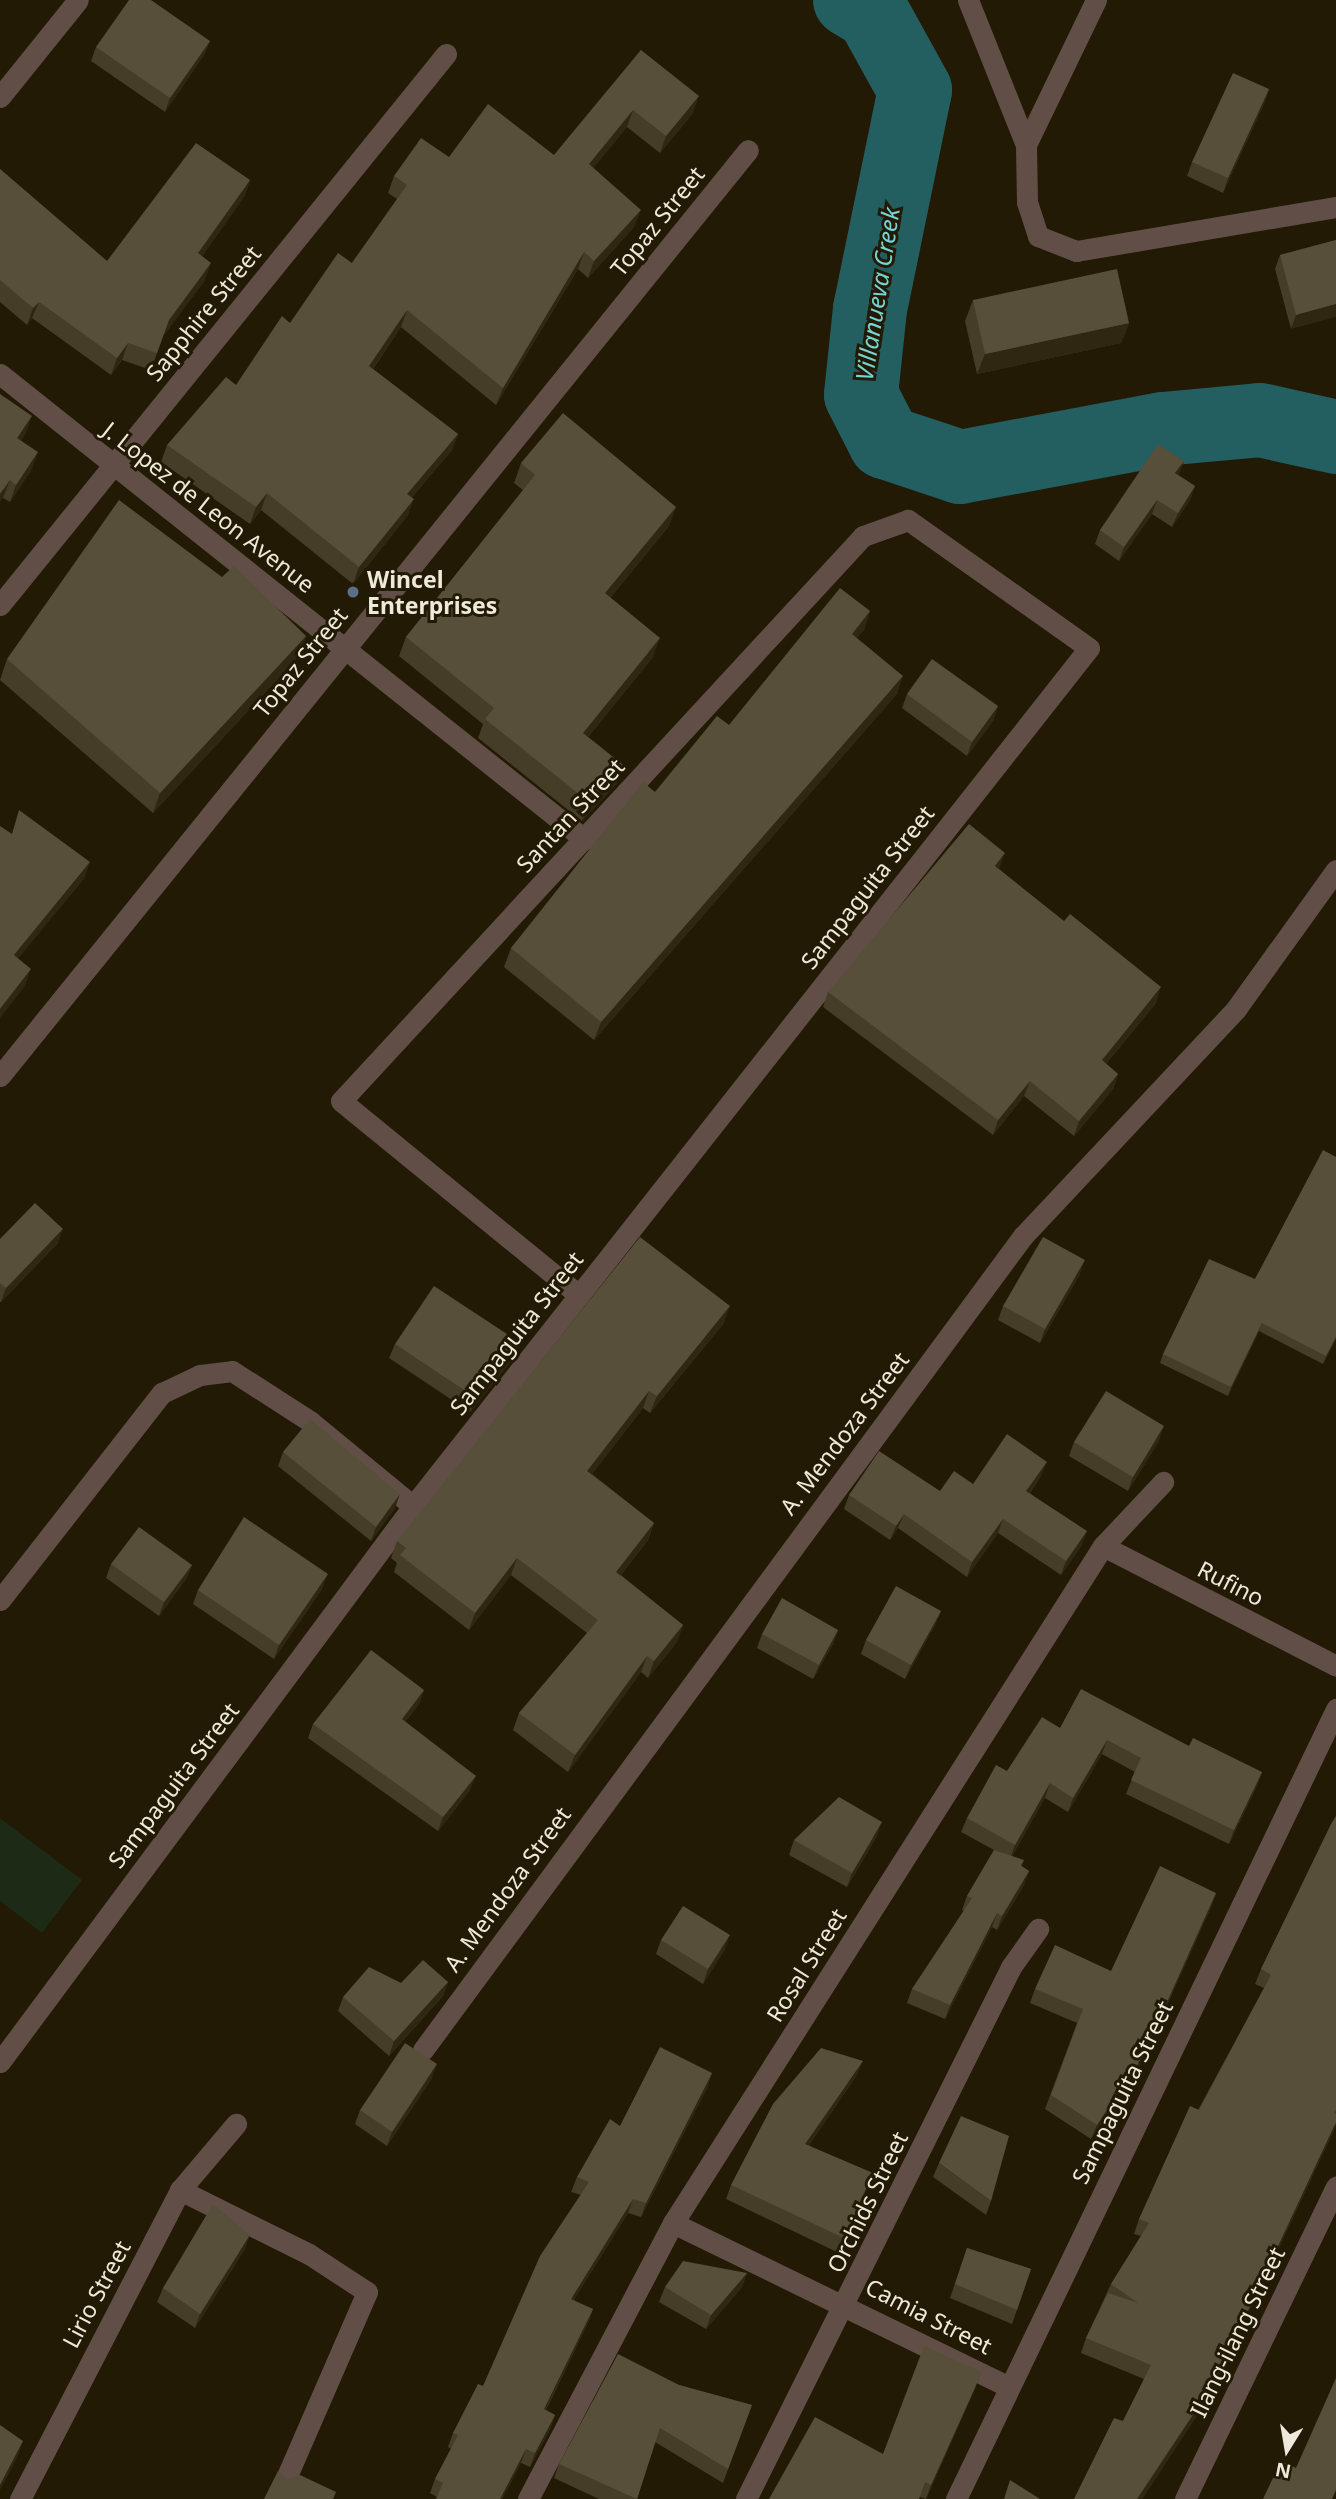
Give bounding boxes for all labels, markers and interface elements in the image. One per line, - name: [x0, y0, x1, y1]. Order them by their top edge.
- street label: Topaz Street: [604, 161, 710, 281]
- water label: Villanueva Creek: [849, 205, 905, 383]
- street label: Sapphire Street: [140, 240, 266, 386]
- street label: J. Lopez de Leon Avenue: [98, 416, 320, 598]
- place label: Wincel Enterprises: [367, 565, 497, 619]
- marker: Wincel Enterprises: [345, 584, 361, 600]
- street label: Topaz Street: [247, 602, 353, 722]
- street label: Santan Street: [510, 752, 630, 878]
- street label: Sampaguita Street: [795, 800, 939, 974]
- street label: Sampaguita Street: [444, 1246, 588, 1420]
- street label: A. Mendoza Street: [774, 1346, 914, 1520]
- street label: Rufino: [1193, 1555, 1269, 1611]
- street label: Sampaguita Street: [102, 1697, 244, 1873]
- street label: A. Mendoza Street: [438, 1801, 576, 1977]
- street label: Rosal Street: [760, 1903, 852, 2027]
- street label: Sampaguita Street: [1066, 1996, 1178, 2188]
- street label: Orchids Street: [821, 2127, 913, 2277]
- street label: Lirio Street: [56, 2236, 136, 2352]
- street label: Ilang-ilang Street: [1184, 2242, 1290, 2422]
- street label: Camia Street: [861, 2272, 997, 2360]
- north arrow: [1252, 2415, 1322, 2485]
- text: N: [1273, 2456, 1293, 2485]

